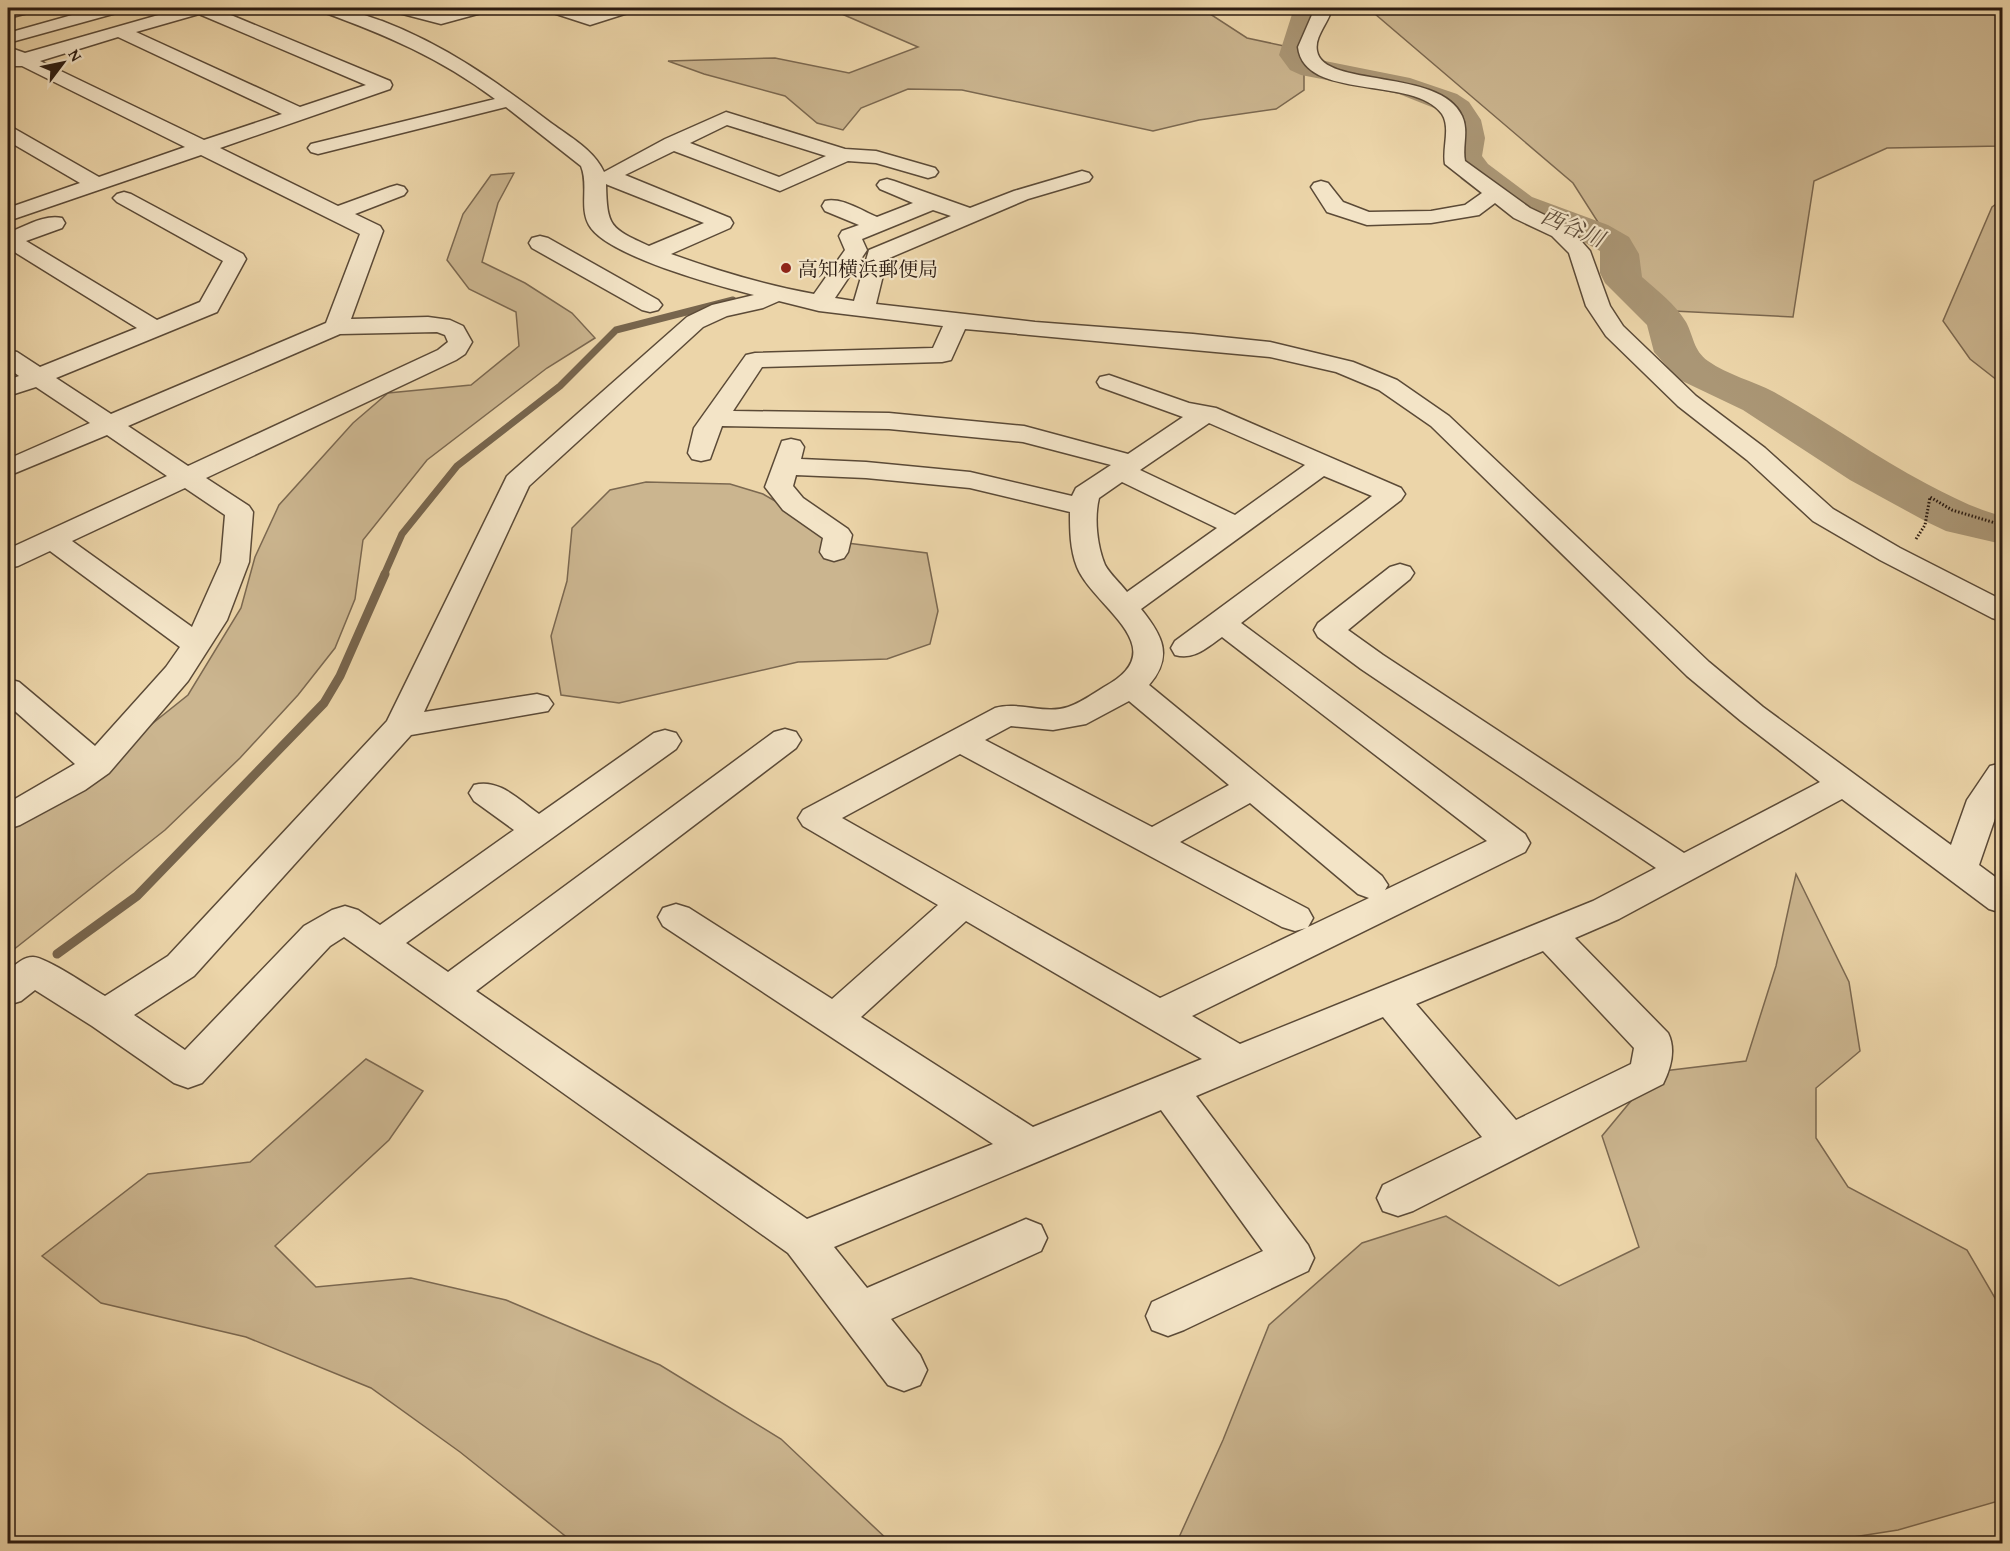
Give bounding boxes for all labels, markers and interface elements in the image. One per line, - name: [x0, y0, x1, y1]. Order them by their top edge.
- north arrow: [33, 33, 93, 93]
- text: N: [63, 44, 89, 66]
- water label: 西谷川: [1536, 199, 1611, 255]
- place label: 高知横浜郵便局: [798, 254, 938, 283]
- marker: 高知横浜郵便局: [779, 261, 793, 275]

